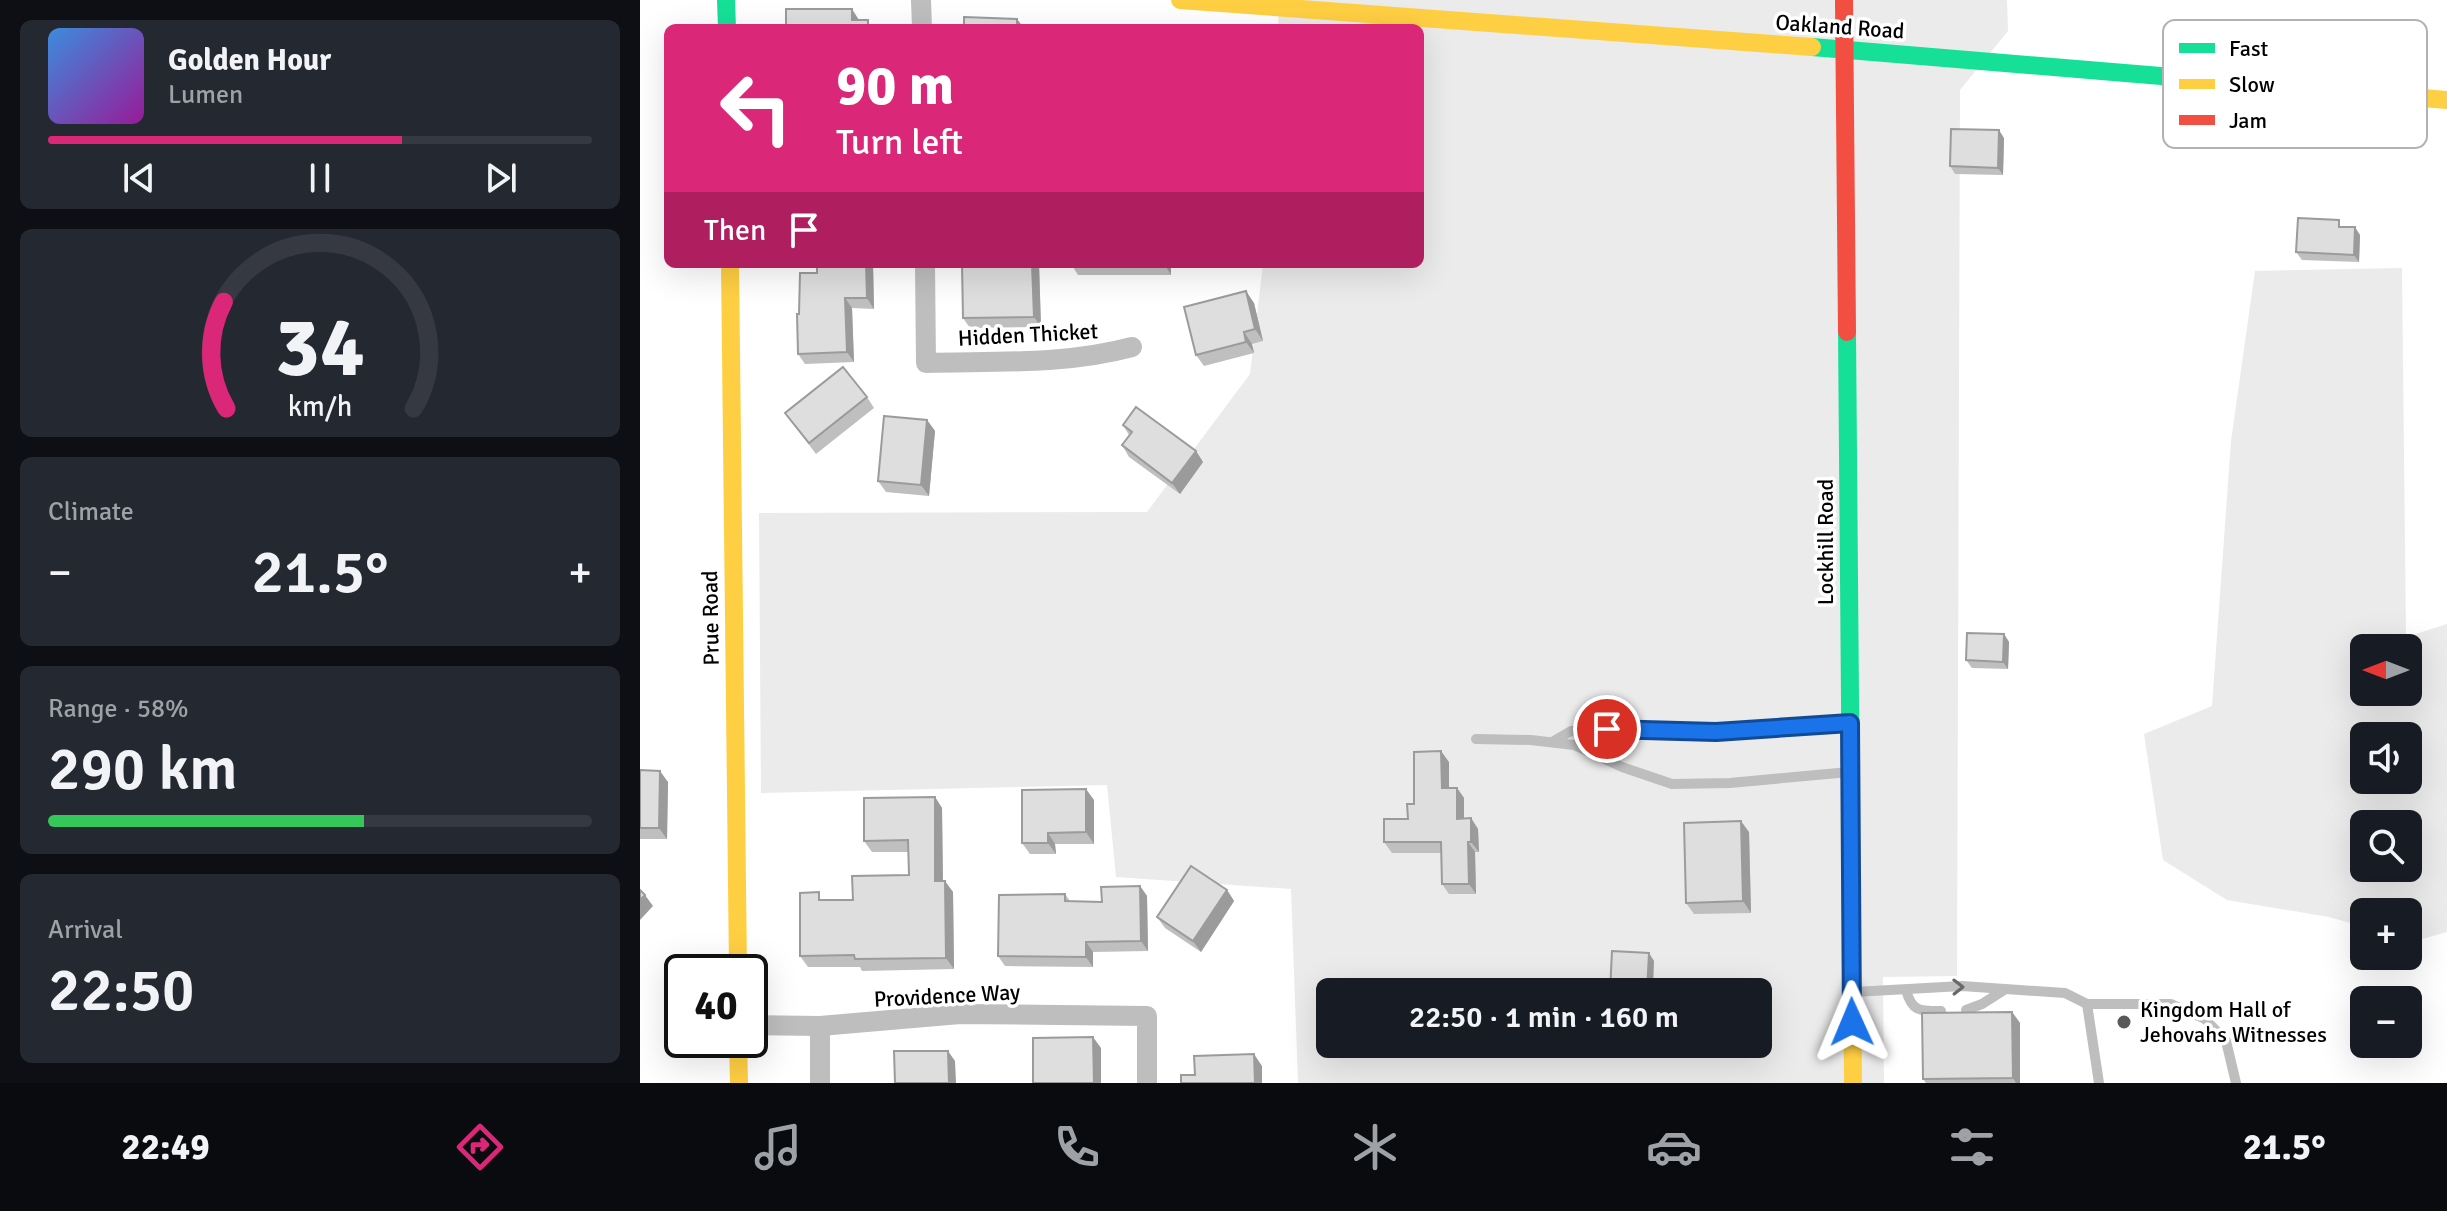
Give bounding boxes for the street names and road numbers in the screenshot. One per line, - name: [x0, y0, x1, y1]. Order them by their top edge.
- street label: Oakland Road: [1775, 9, 1905, 44]
- street label: Hidden Thicket: [957, 317, 1099, 352]
- street label: Lockhill Road: [1812, 479, 1839, 605]
- street label: Prue Road: [696, 570, 725, 666]
- street label: Providence Way: [873, 978, 1022, 1013]

